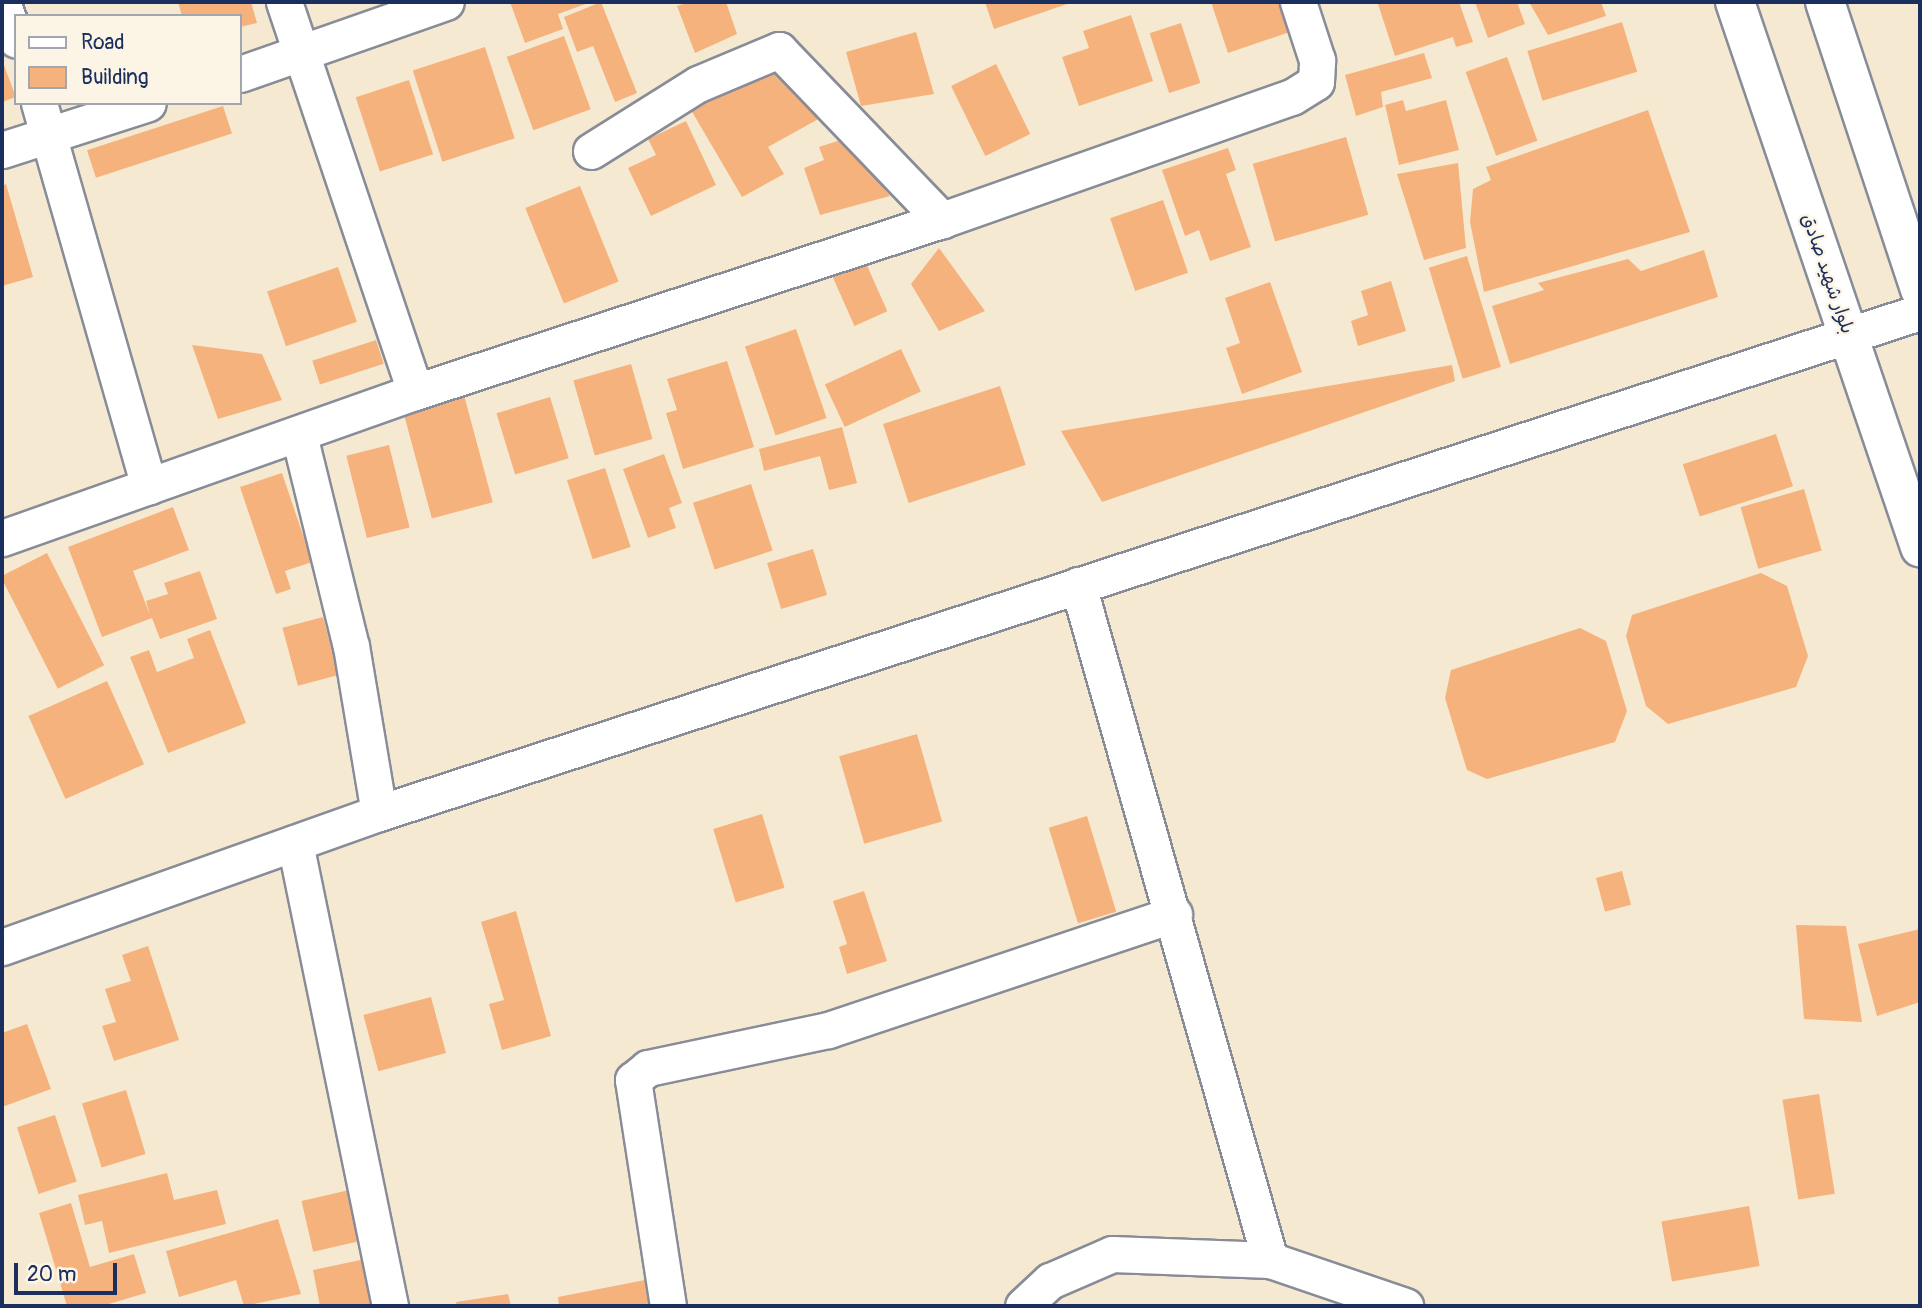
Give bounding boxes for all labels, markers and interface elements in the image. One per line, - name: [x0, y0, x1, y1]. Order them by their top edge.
- legend: [14, 14, 242, 105]
- text: Road: [81, 29, 125, 56]
- text: Building: [81, 64, 148, 91]
- street label: بلوار شهید صادق: [1796, 211, 1858, 337]
- scale bar: [18, 1248, 121, 1292]
- text: 20 m: [27, 1261, 76, 1288]

